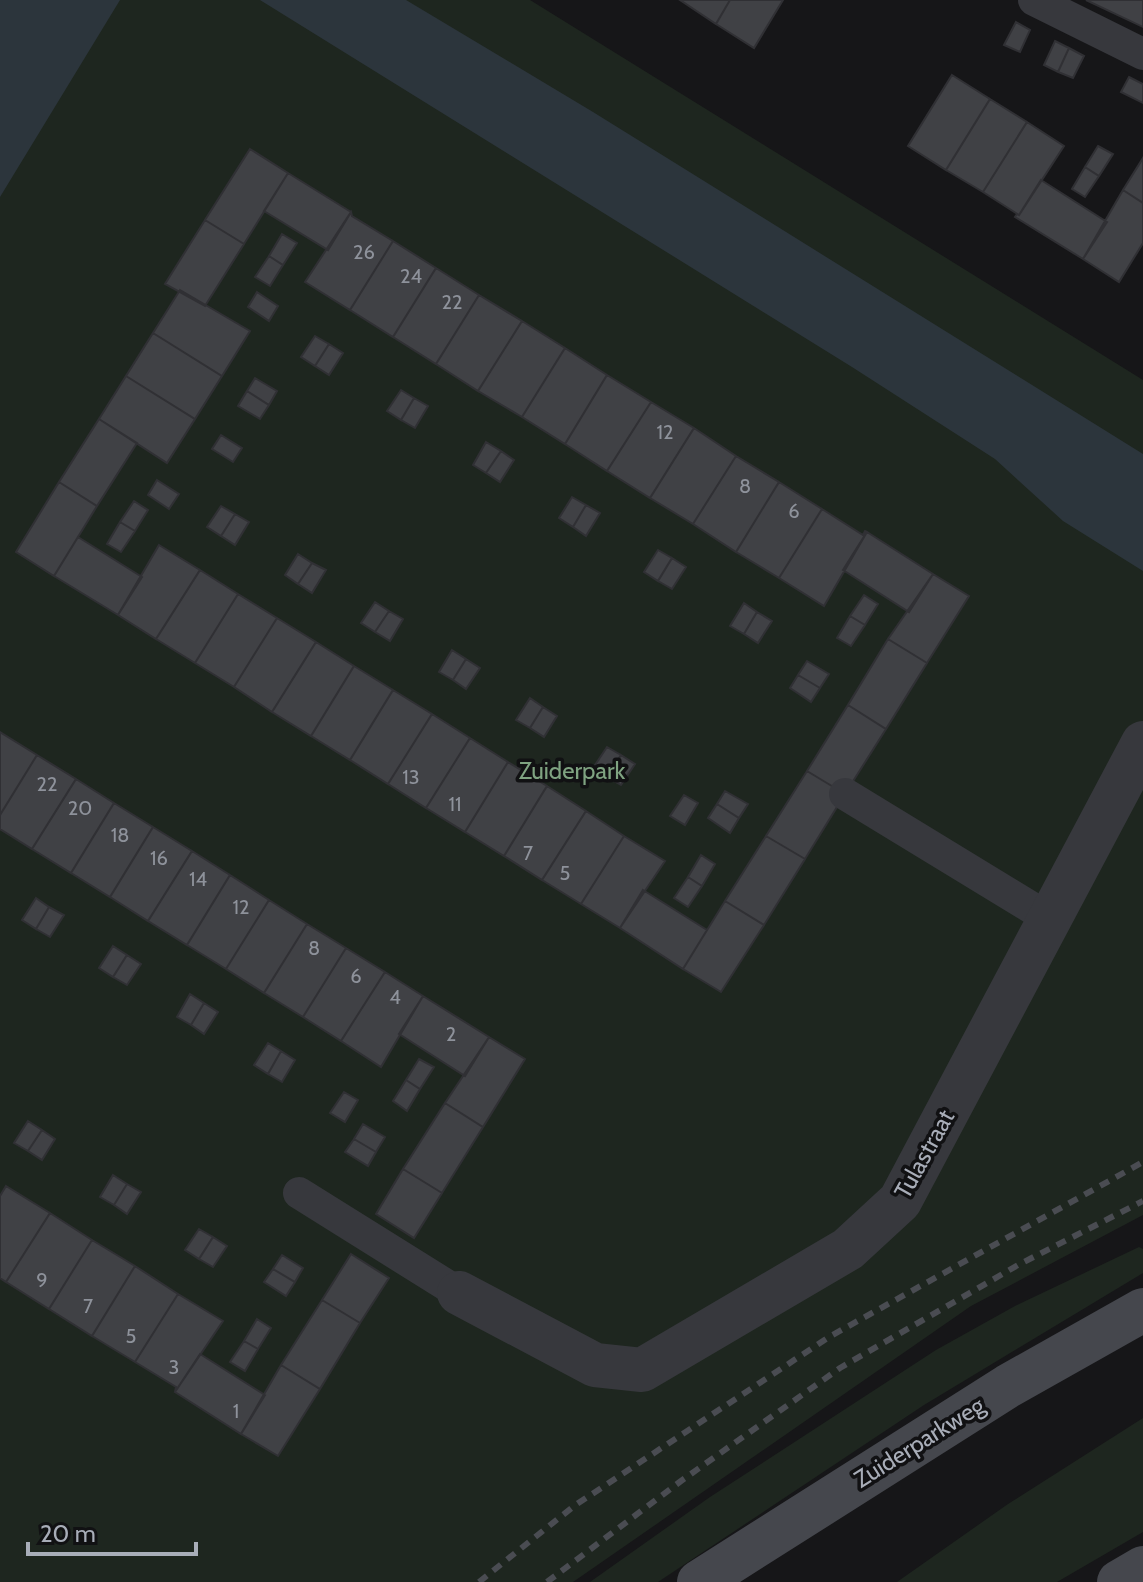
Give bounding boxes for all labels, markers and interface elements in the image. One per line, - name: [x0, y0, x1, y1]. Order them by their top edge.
- house number: 26: [353, 240, 375, 264]
- house number: 24: [400, 264, 422, 288]
- house number: 22: [442, 290, 462, 314]
- house number: 12: [657, 420, 674, 444]
- house number: 8: [739, 474, 751, 498]
- house number: 6: [788, 499, 800, 523]
- park label: Zuiderpark: [519, 756, 625, 785]
- house number: 13: [402, 765, 420, 789]
- house number: 22: [37, 772, 57, 796]
- house number: 11: [448, 792, 462, 816]
- house number: 20: [68, 796, 92, 820]
- house number: 18: [111, 823, 129, 847]
- house number: 7: [523, 841, 533, 865]
- house number: 16: [150, 846, 168, 870]
- house number: 5: [560, 861, 570, 885]
- house number: 14: [189, 867, 207, 891]
- house number: 12: [233, 895, 250, 919]
- house number: 8: [308, 936, 320, 960]
- house number: 6: [350, 964, 362, 988]
- house number: 4: [389, 985, 401, 1009]
- house number: 2: [446, 1022, 456, 1046]
- street label: Tulastraat: [888, 1105, 960, 1203]
- house number: 9: [36, 1268, 48, 1292]
- house number: 7: [83, 1294, 93, 1318]
- house number: 5: [126, 1324, 136, 1348]
- house number: 3: [169, 1355, 179, 1379]
- street label: Zuiderparkweg: [849, 1390, 990, 1494]
- house number: 1: [233, 1399, 239, 1423]
- scale bar: [28, 1506, 196, 1556]
- text: 20 m: [40, 1519, 96, 1548]

